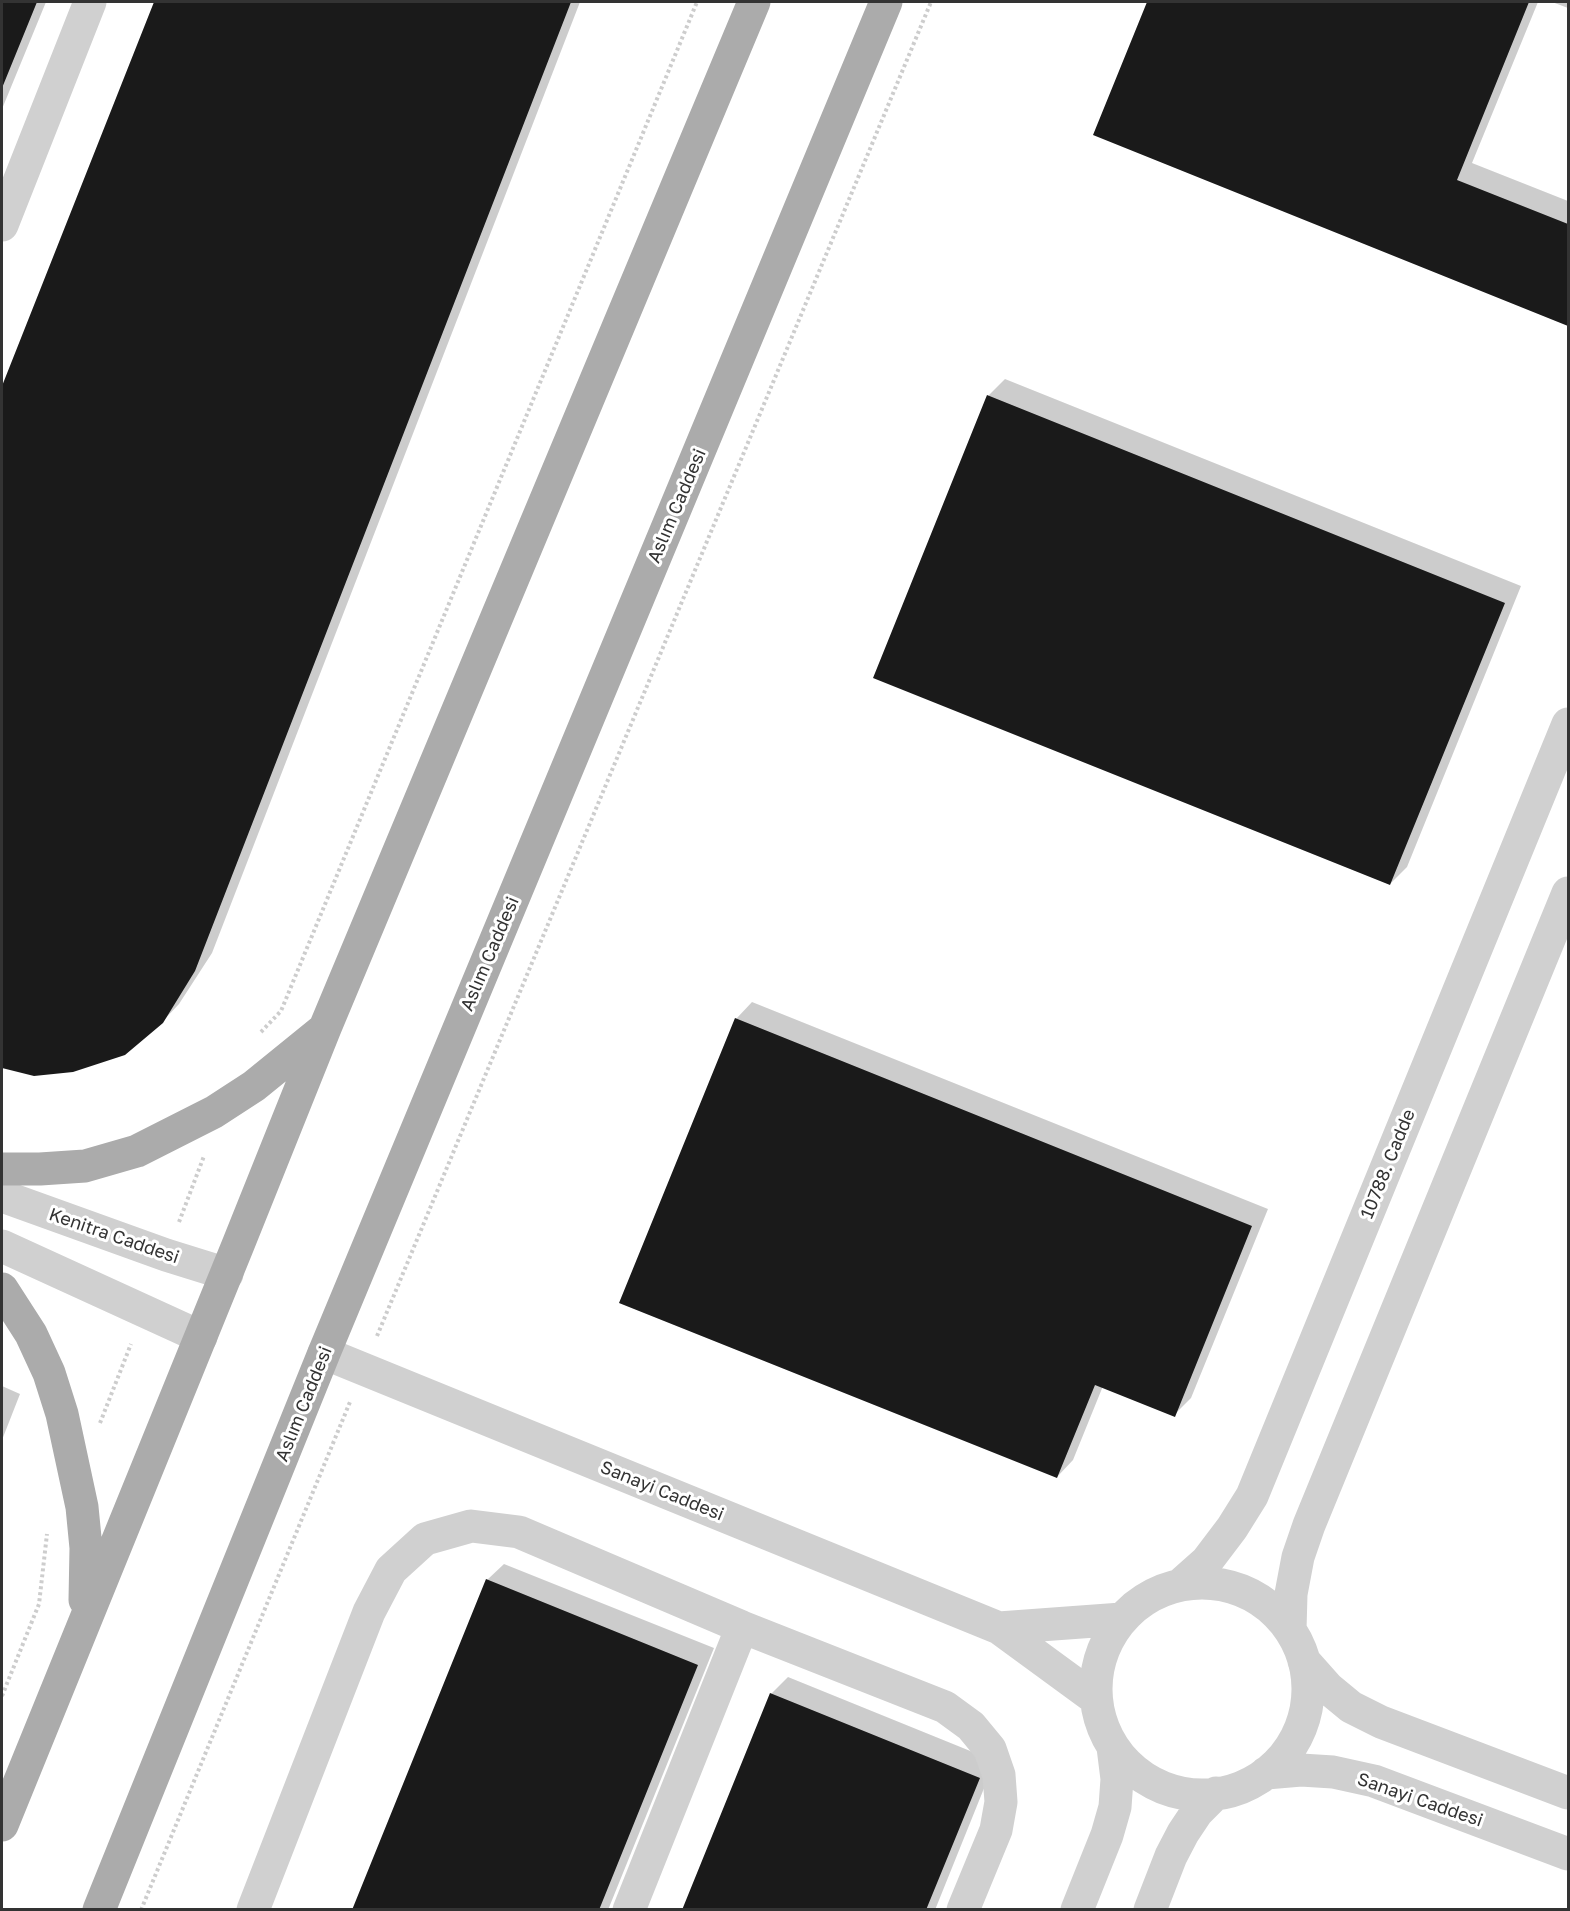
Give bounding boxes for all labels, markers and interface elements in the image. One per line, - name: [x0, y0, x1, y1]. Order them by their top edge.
- street label: Aslım Caddesi: [643, 446, 711, 566]
- street label: Aslım Caddesi: [456, 894, 524, 1014]
- street label: 10788. Cadde: [1356, 1106, 1420, 1222]
- street label: Kenitra Caddesi: [46, 1204, 182, 1268]
- street label: Aslım Caddesi: [271, 1343, 337, 1465]
- street label: Sanayi Caddesi: [597, 1456, 727, 1526]
- street label: Sanayi Caddesi: [1354, 1768, 1486, 1832]

